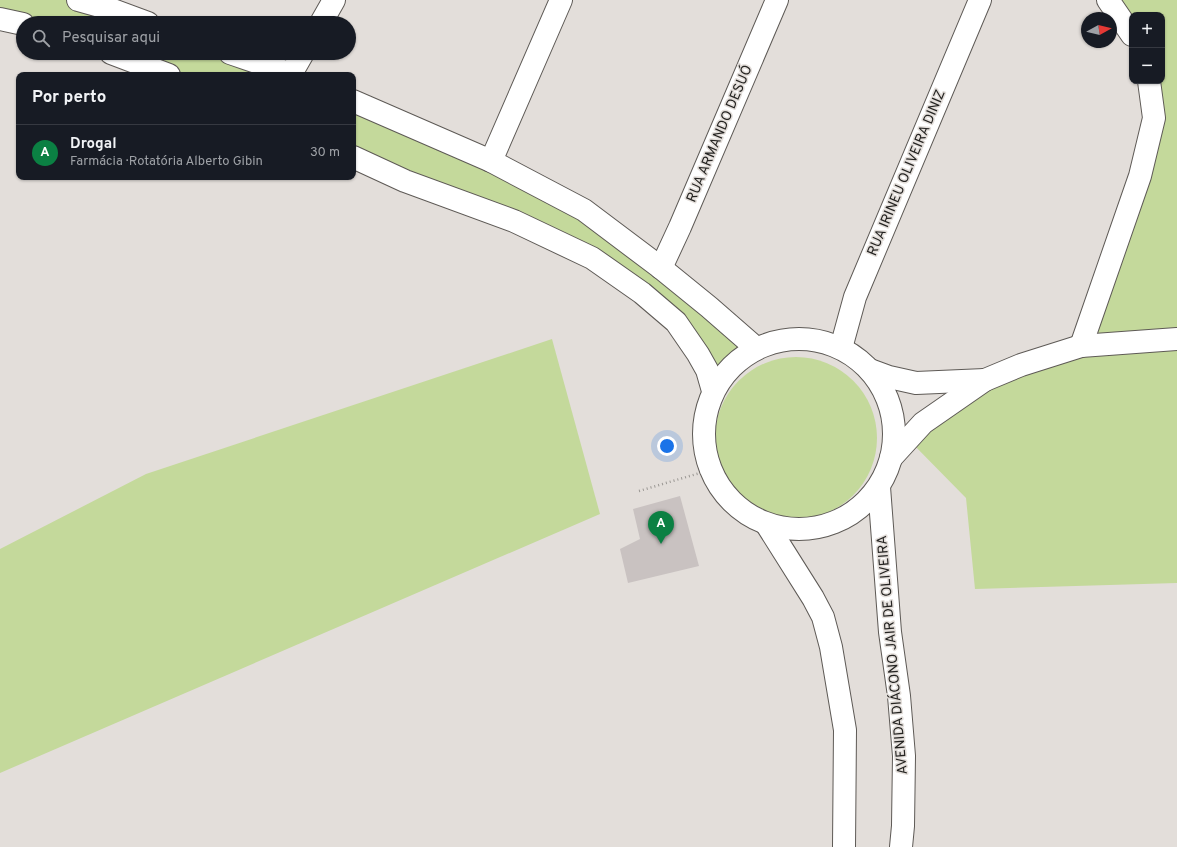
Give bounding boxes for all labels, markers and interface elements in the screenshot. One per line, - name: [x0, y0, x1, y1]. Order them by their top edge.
- north arrow: [1081, 12, 1117, 48]
- map controls: [1129, 12, 1165, 84]
- button: +: [1129, 12, 1165, 48]
- search box: [16, 16, 356, 60]
- icon: search: [30, 27, 52, 49]
- text: Pesquisar aqui: [62, 29, 160, 48]
- button: −: [1129, 48, 1165, 84]
- street label: RUA ARMANDO DESUÓ: [682, 62, 757, 205]
- text: Por perto: [32, 87, 106, 109]
- street label: RUA IRINEU OLIVEIRA DINIZ: [864, 87, 950, 259]
- text: Drogal: [70, 135, 117, 154]
- text: A: [40, 145, 50, 161]
- text: 30 m: [310, 145, 340, 161]
- text: Farmácia · Rotatória Alberto Gibin: [70, 154, 263, 170]
- your location: [657, 436, 677, 456]
- pin: A: [648, 511, 674, 544]
- street label: AVENIDA DIÁCONO JAIR DE OLIVEIRA: [873, 535, 912, 775]

